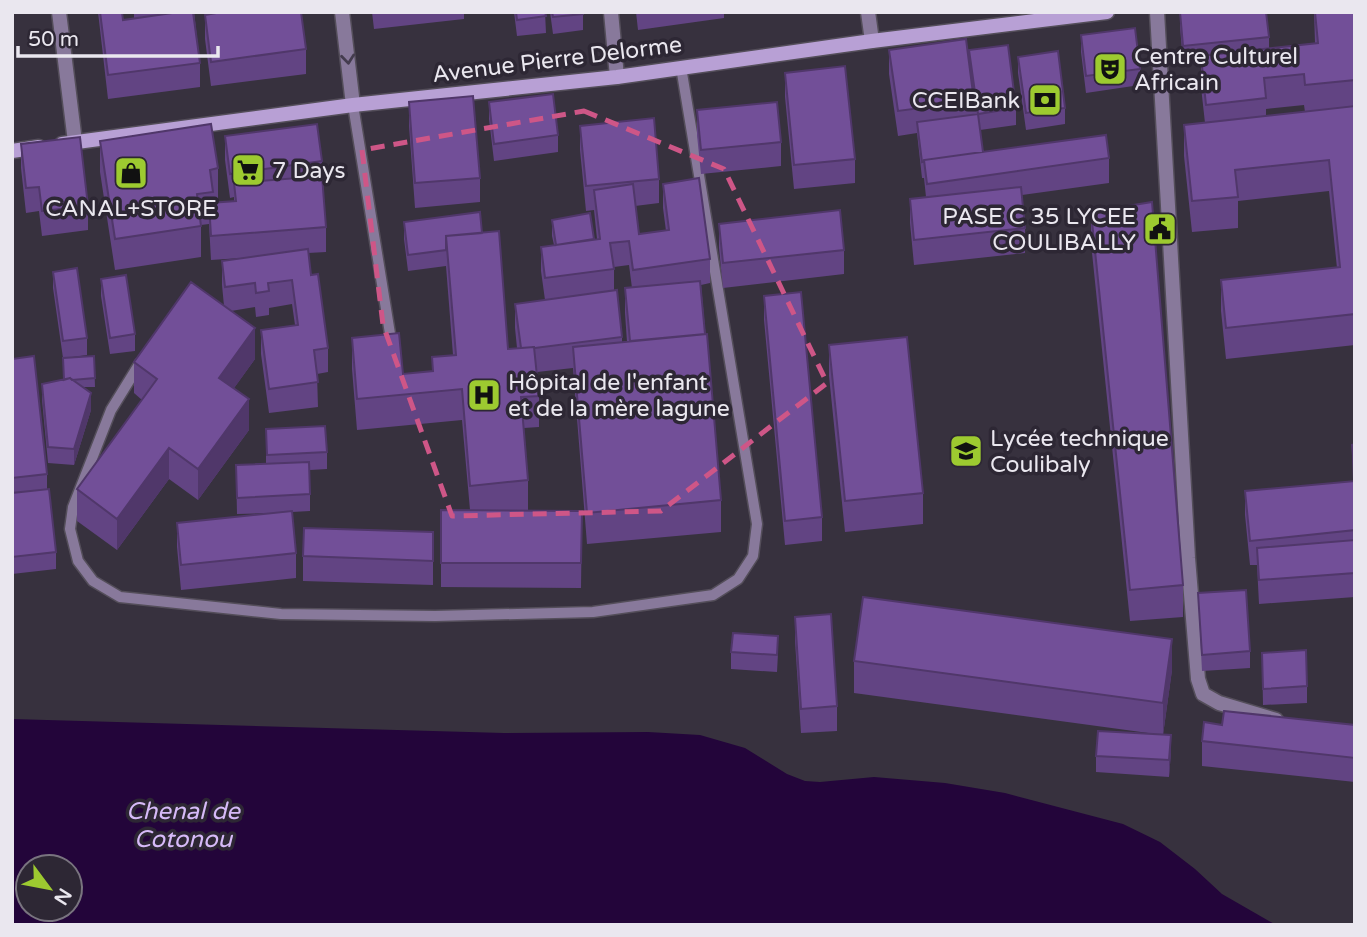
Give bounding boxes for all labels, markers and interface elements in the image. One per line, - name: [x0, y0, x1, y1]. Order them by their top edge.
- scale bar: [18, 14, 217, 58]
- text: 50 m: [28, 27, 79, 52]
- street label: Avenue Pierre Delorme: [431, 31, 683, 89]
- place label: Centre Culturel Africain: [1134, 43, 1298, 97]
- theatre icon: Centre Culturel Africain: [1091, 50, 1129, 88]
- one-way arrow: [340, 53, 355, 65]
- bank icon: CCEIBank: [1026, 81, 1064, 119]
- place label: CCEIBank: [912, 87, 1020, 115]
- supermarket icon: 7 Days: [229, 151, 267, 189]
- shop icon: CANAL+STORE: [112, 154, 150, 192]
- place label: 7 Days: [272, 157, 346, 185]
- place label: CANAL+STORE: [45, 195, 217, 223]
- place label: PASE C 35 LYCEE COULIBALLY: [942, 203, 1136, 257]
- public building icon: PASE C 35 LYCEE COULIBALLY: [1141, 210, 1179, 248]
- place label: Hôpital de l'enfant et de la mère lagune: [508, 369, 730, 423]
- hospital icon: Hôpital de l'enfant et de la mère lagune: [465, 376, 503, 414]
- place label: Lycée technique Coulibaly: [990, 425, 1169, 479]
- school or university icon: Lycée technique Coulibaly: [947, 432, 985, 470]
- water label: Chenal de Cotonou: [126, 797, 241, 854]
- north arrow: [14, 853, 84, 923]
- text: N: [49, 884, 76, 909]

